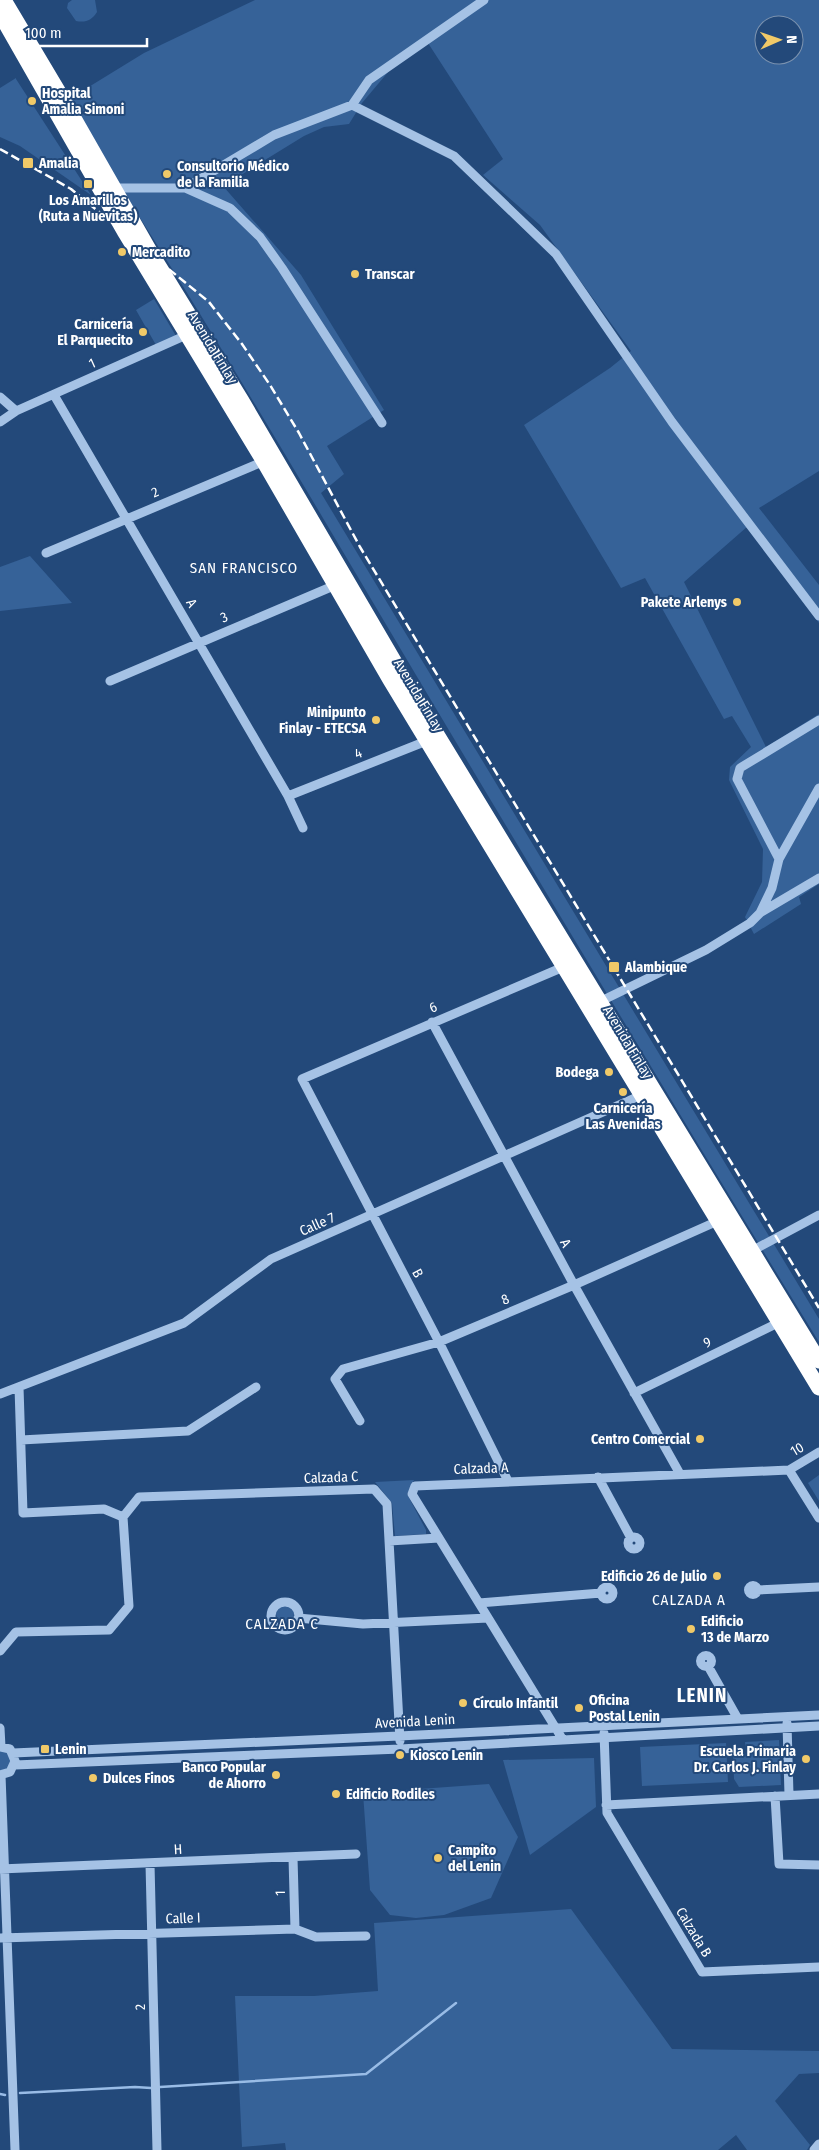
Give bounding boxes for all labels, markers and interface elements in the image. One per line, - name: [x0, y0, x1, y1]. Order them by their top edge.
- scale bar: [18, 15, 146, 47]
- north arrow: [754, 15, 804, 65]
- text: 100 m: [25, 24, 62, 42]
- text: N: [783, 35, 800, 44]
- place label: Hospital Amalia Simoni: [41, 85, 125, 118]
- marker: Hospital Amalia Simoni: [26, 95, 38, 107]
- place label: Amalia: [38, 155, 79, 172]
- marker: Amalia: [21, 156, 35, 170]
- place label: Consultorio Médico de la Familia: [177, 158, 290, 191]
- marker: Consultorio Médico de la Familia: [161, 168, 173, 180]
- marker: Los Amarillos (Ruta a Nuevitas): [82, 178, 94, 190]
- place label: Los Amarillos (Ruta a Nuevitas): [39, 192, 137, 225]
- place label: Mercadito: [132, 244, 191, 261]
- marker: Mercadito: [116, 246, 128, 258]
- place label: Transcar: [365, 266, 416, 283]
- marker: Transcar: [349, 268, 361, 280]
- street label: Avenida Finlay: [184, 308, 241, 387]
- place label: Carnicería El Parquecito: [57, 316, 134, 349]
- marker: Carnicería El Parquecito: [137, 326, 149, 338]
- street label: 1: [86, 355, 98, 372]
- street label: 2: [149, 483, 161, 501]
- district label: SAN FRANCISCO: [190, 559, 298, 577]
- place label: Pakete Arlenys: [641, 594, 727, 611]
- street label: A: [182, 596, 201, 611]
- marker: Pakete Arlenys: [731, 596, 743, 608]
- street label: 3: [218, 608, 230, 627]
- street label: Avenida Finlay: [390, 656, 447, 735]
- place label: Minipunto Finlay - ETECSA: [279, 704, 367, 737]
- marker: Minipunto Finlay - ETECSA: [370, 714, 382, 726]
- street label: 4: [352, 744, 365, 763]
- place label: Alambique: [624, 959, 687, 976]
- marker: Alambique: [607, 960, 621, 974]
- street label: 6: [427, 998, 440, 1017]
- street label: Avenida Finlay: [599, 1003, 656, 1082]
- place label: Bodega: [555, 1064, 599, 1081]
- marker: Bodega: [603, 1066, 615, 1078]
- marker: Carnicería Las Avenidas: [617, 1086, 629, 1098]
- place label: Carnicería Las Avenidas: [585, 1100, 661, 1133]
- street label: Calle 7: [297, 1209, 338, 1240]
- street label: A: [556, 1236, 575, 1251]
- street label: B: [408, 1266, 427, 1281]
- street label: 8: [499, 1290, 512, 1309]
- street label: 9: [700, 1333, 714, 1352]
- place label: Centro Comercial: [591, 1431, 690, 1448]
- marker: Centro Comercial: [694, 1433, 706, 1445]
- street label: 10: [787, 1439, 807, 1460]
- street label: Calzada A: [453, 1459, 509, 1478]
- street label: Calzada C: [303, 1468, 359, 1487]
- place label: Edificio 26 de Julio: [601, 1568, 708, 1585]
- marker: Edificio 26 de Julio: [711, 1570, 723, 1582]
- district label: CALZADA A: [652, 1591, 726, 1609]
- place label: Edificio 13 de Marzo: [701, 1613, 770, 1646]
- district label: CALZADA C: [245, 1615, 319, 1633]
- marker: Edificio 13 de Marzo: [685, 1623, 697, 1635]
- district label: LENIN: [677, 1684, 727, 1707]
- place label: Oficina Postal Lenin: [589, 1692, 660, 1725]
- place label: Círculo Infantil: [473, 1695, 558, 1712]
- marker: Círculo Infantil: [457, 1697, 469, 1709]
- marker: Oficina Postal Lenin: [573, 1702, 585, 1714]
- street label: Avenida Lenin: [375, 1711, 455, 1732]
- place label: Lenin: [55, 1741, 87, 1758]
- marker: Lenin: [39, 1743, 51, 1755]
- place label: Escuela Primaria Dr. Carlos J. Finlay: [694, 1743, 796, 1776]
- place label: Kiosco Lenin: [410, 1747, 483, 1764]
- marker: Kiosco Lenin: [394, 1749, 406, 1761]
- marker: Escuela Primaria Dr. Carlos J. Finlay: [800, 1753, 812, 1765]
- place label: Banco Popular de Ahorro: [182, 1759, 267, 1792]
- marker: Banco Popular de Ahorro: [270, 1769, 282, 1781]
- place label: Dulces Finos: [103, 1770, 175, 1787]
- marker: Dulces Finos: [87, 1772, 99, 1784]
- place label: Edificio Rodiles: [346, 1786, 435, 1803]
- marker: Edificio Rodiles: [330, 1788, 342, 1800]
- street label: H: [173, 1841, 183, 1858]
- place label: Campito del Lenin: [448, 1842, 501, 1875]
- marker: Campito del Lenin: [432, 1852, 444, 1864]
- street label: 1: [272, 1890, 289, 1896]
- street label: Calzada B: [672, 1904, 715, 1961]
- street label: Calle I: [165, 1909, 201, 1928]
- street label: 2: [132, 2004, 149, 2010]

